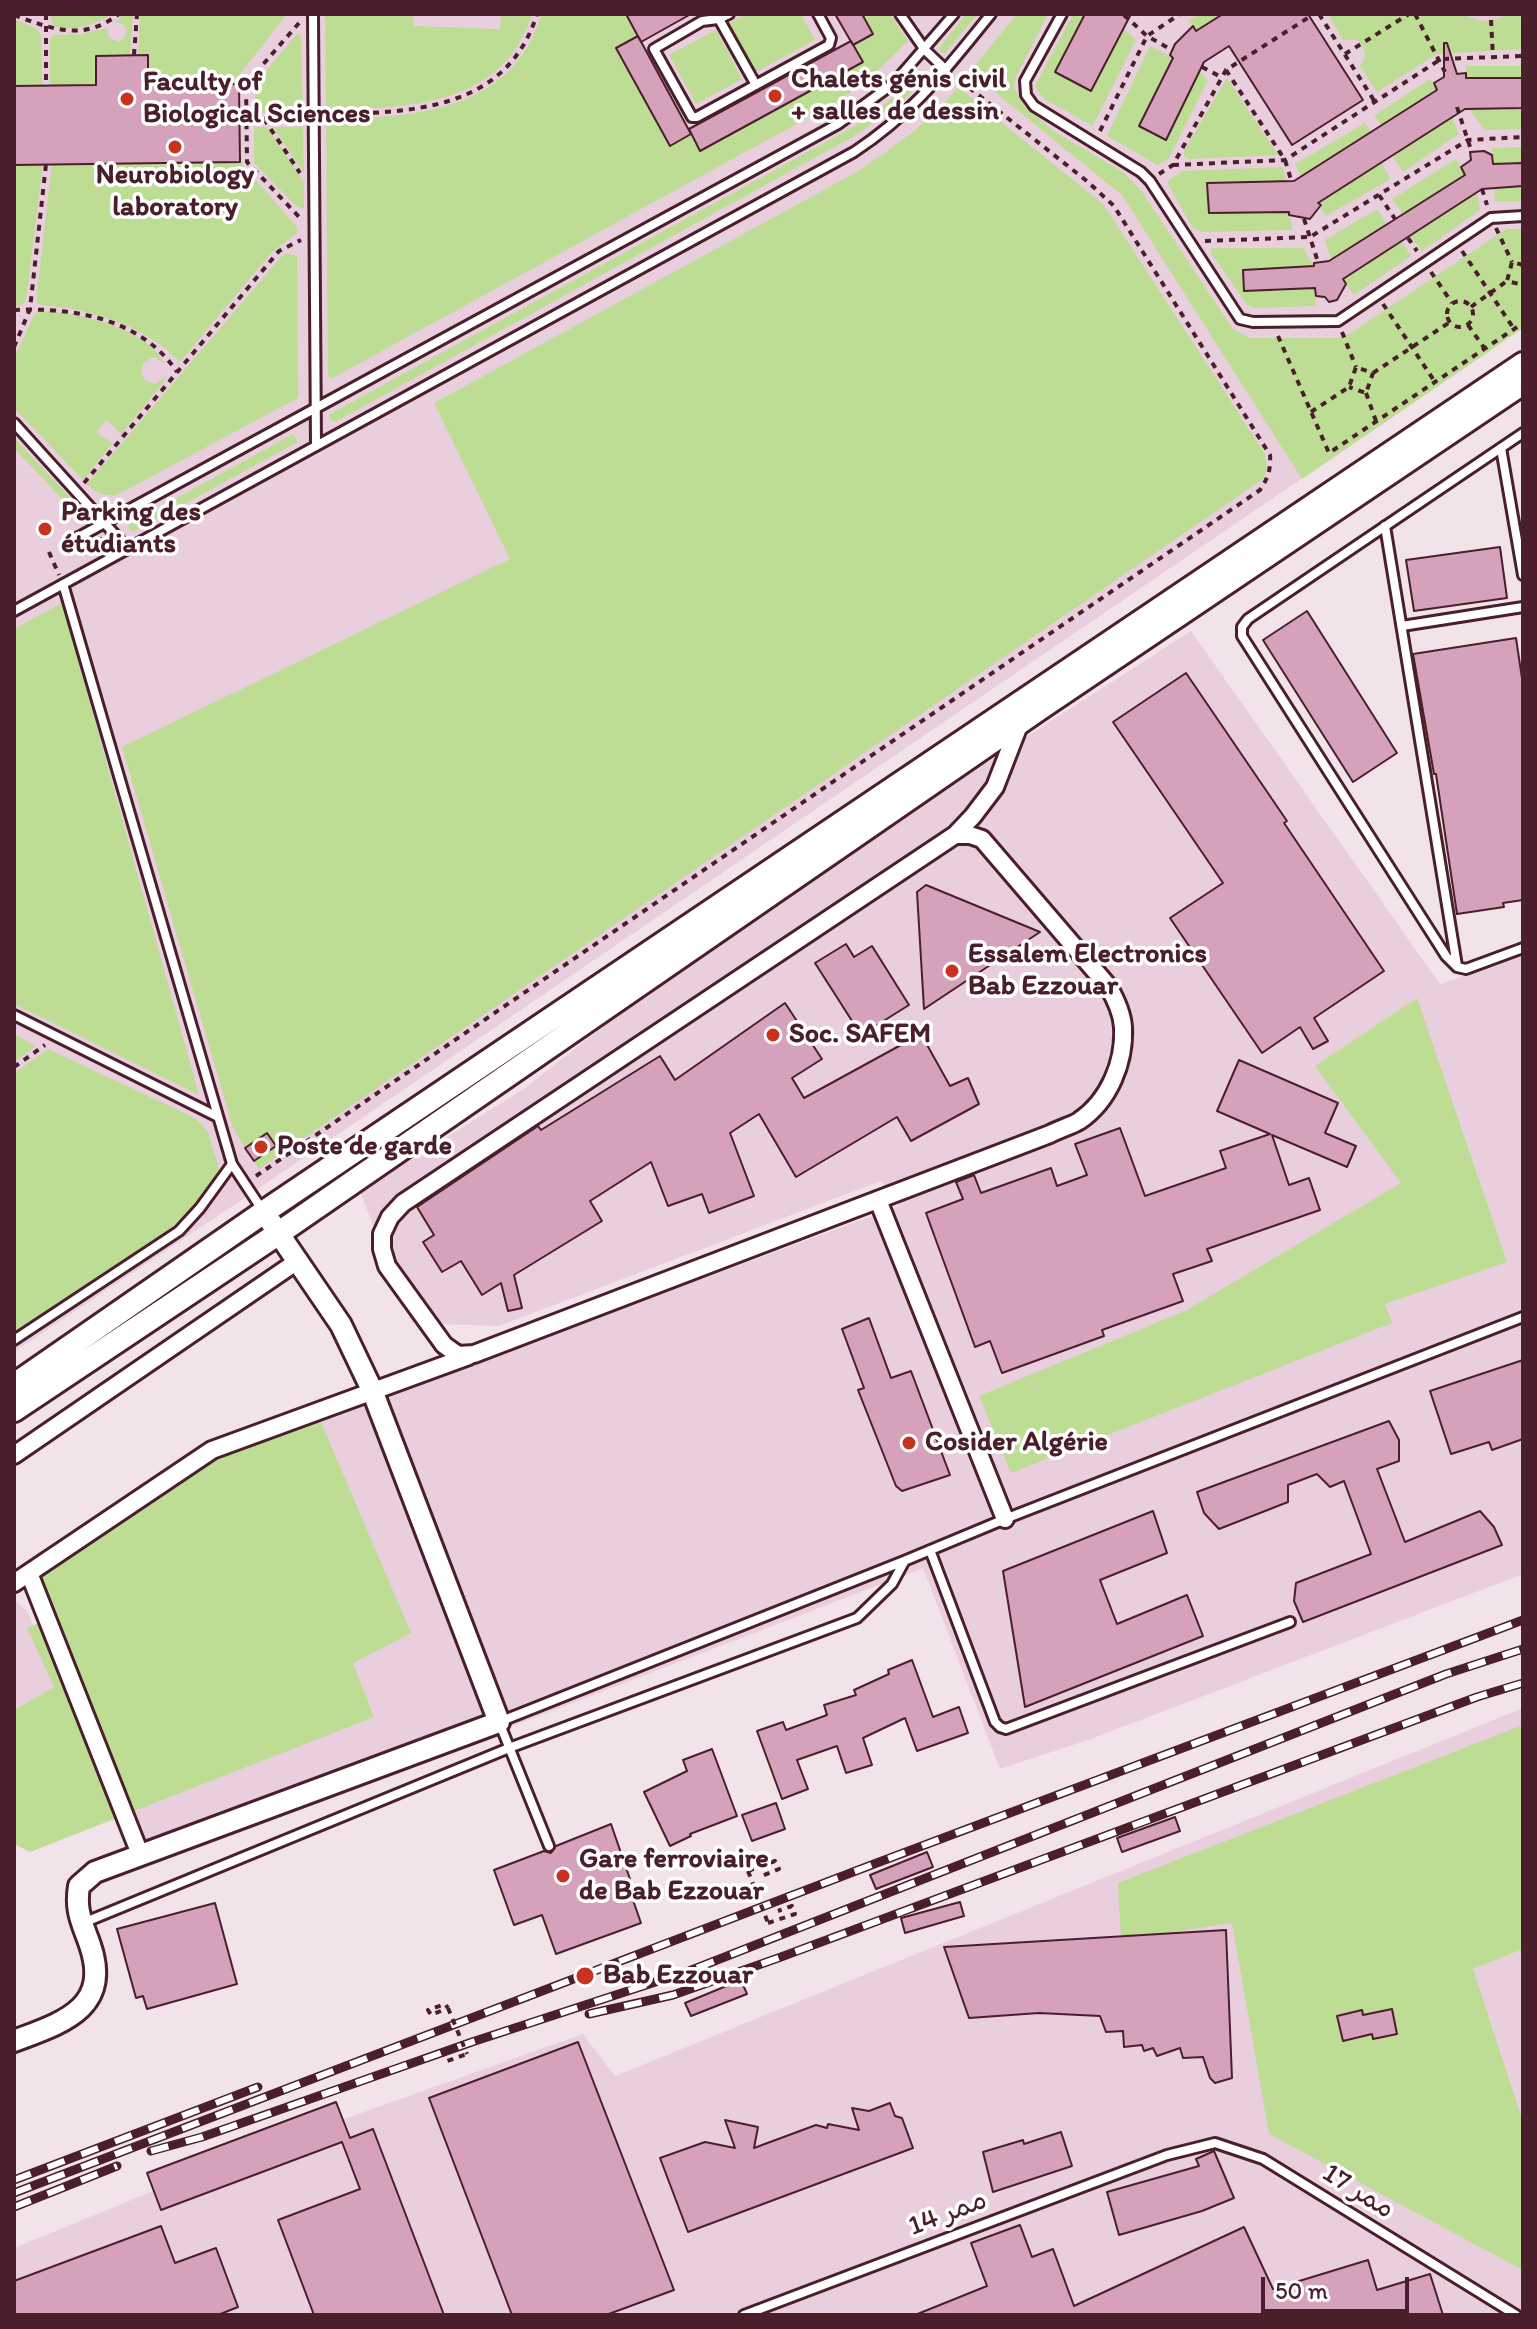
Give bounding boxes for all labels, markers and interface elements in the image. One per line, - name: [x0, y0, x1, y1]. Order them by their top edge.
- place label: Chalets génis civil + salles de dessin: [791, 63, 1006, 129]
- place label: Faculty of Biological Sciences: [143, 66, 370, 132]
- marker: Chalets génis civil + salles de dessin: [766, 87, 784, 105]
- marker: Faculty of Biological Sciences: [118, 90, 136, 108]
- marker: Neurobiology laboratory: [166, 138, 184, 156]
- place label: Neurobiology laboratory: [96, 159, 254, 225]
- place label: Parking des étudiants: [61, 496, 201, 562]
- marker: Parking des étudiants: [36, 520, 54, 538]
- place label: Essalem Electronics Bab Ezzouar: [968, 938, 1207, 1004]
- marker: Essalem Electronics Bab Ezzouar: [943, 962, 961, 980]
- place label: Soc. SAFEM: [789, 1018, 931, 1052]
- marker: Soc. SAFEM: [764, 1026, 782, 1044]
- place label: Poste de garde: [277, 1130, 452, 1164]
- marker: Poste de garde: [252, 1138, 270, 1156]
- place label: Cosider Algérie: [925, 1426, 1108, 1460]
- marker: Cosider Algérie: [900, 1434, 918, 1452]
- place label: Gare ferroviaire de Bab Ezzouar: [579, 1843, 769, 1909]
- marker: Gare ferroviaire de Bab Ezzouar: [554, 1867, 572, 1885]
- place label: Bab Ezzouar: [603, 1959, 753, 1993]
- marker: Bab Ezzouar: [574, 1965, 596, 1987]
- street label: ممر 17: [1316, 2157, 1400, 2227]
- street label: ممر 14: [904, 2184, 992, 2244]
- scale bar: [1265, 2261, 1413, 2311]
- text: 50 m: [1275, 2276, 1328, 2305]

